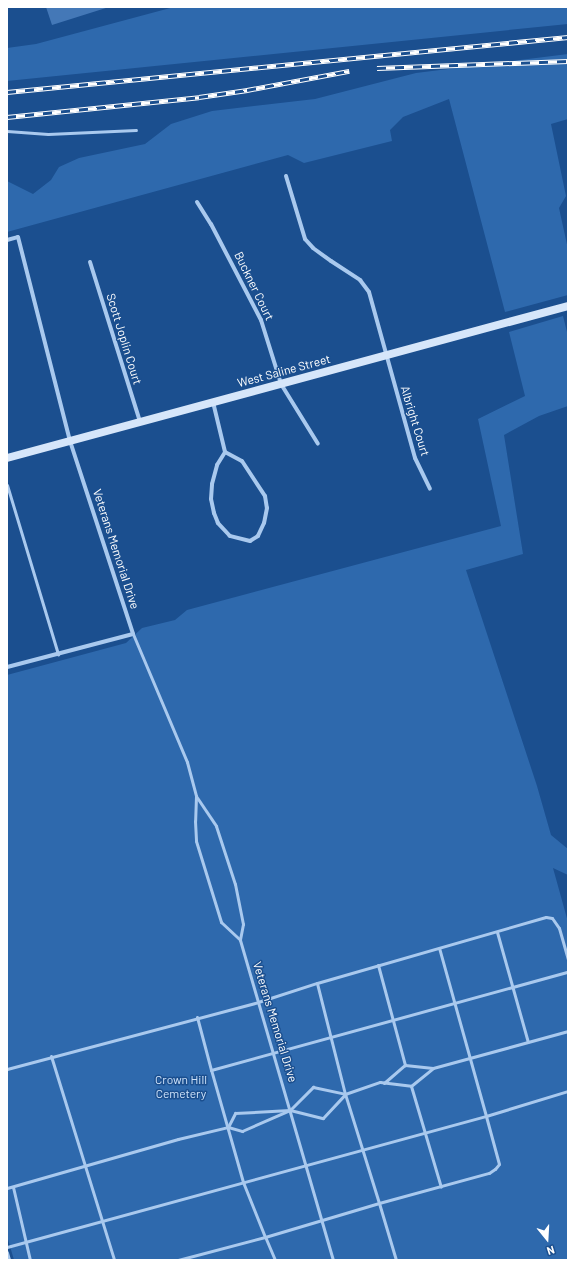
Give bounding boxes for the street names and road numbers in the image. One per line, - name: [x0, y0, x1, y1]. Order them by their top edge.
- street label: Buckner Court: [231, 249, 277, 323]
- street label: Scott Joplin Court: [103, 292, 145, 386]
- street label: West Saline Street: [236, 352, 332, 390]
- street label: Albright Court: [397, 384, 433, 458]
- street label: Veterans Memorial Drive: [90, 487, 142, 611]
- street label: Veterans Memorial Drive: [250, 960, 300, 1084]

